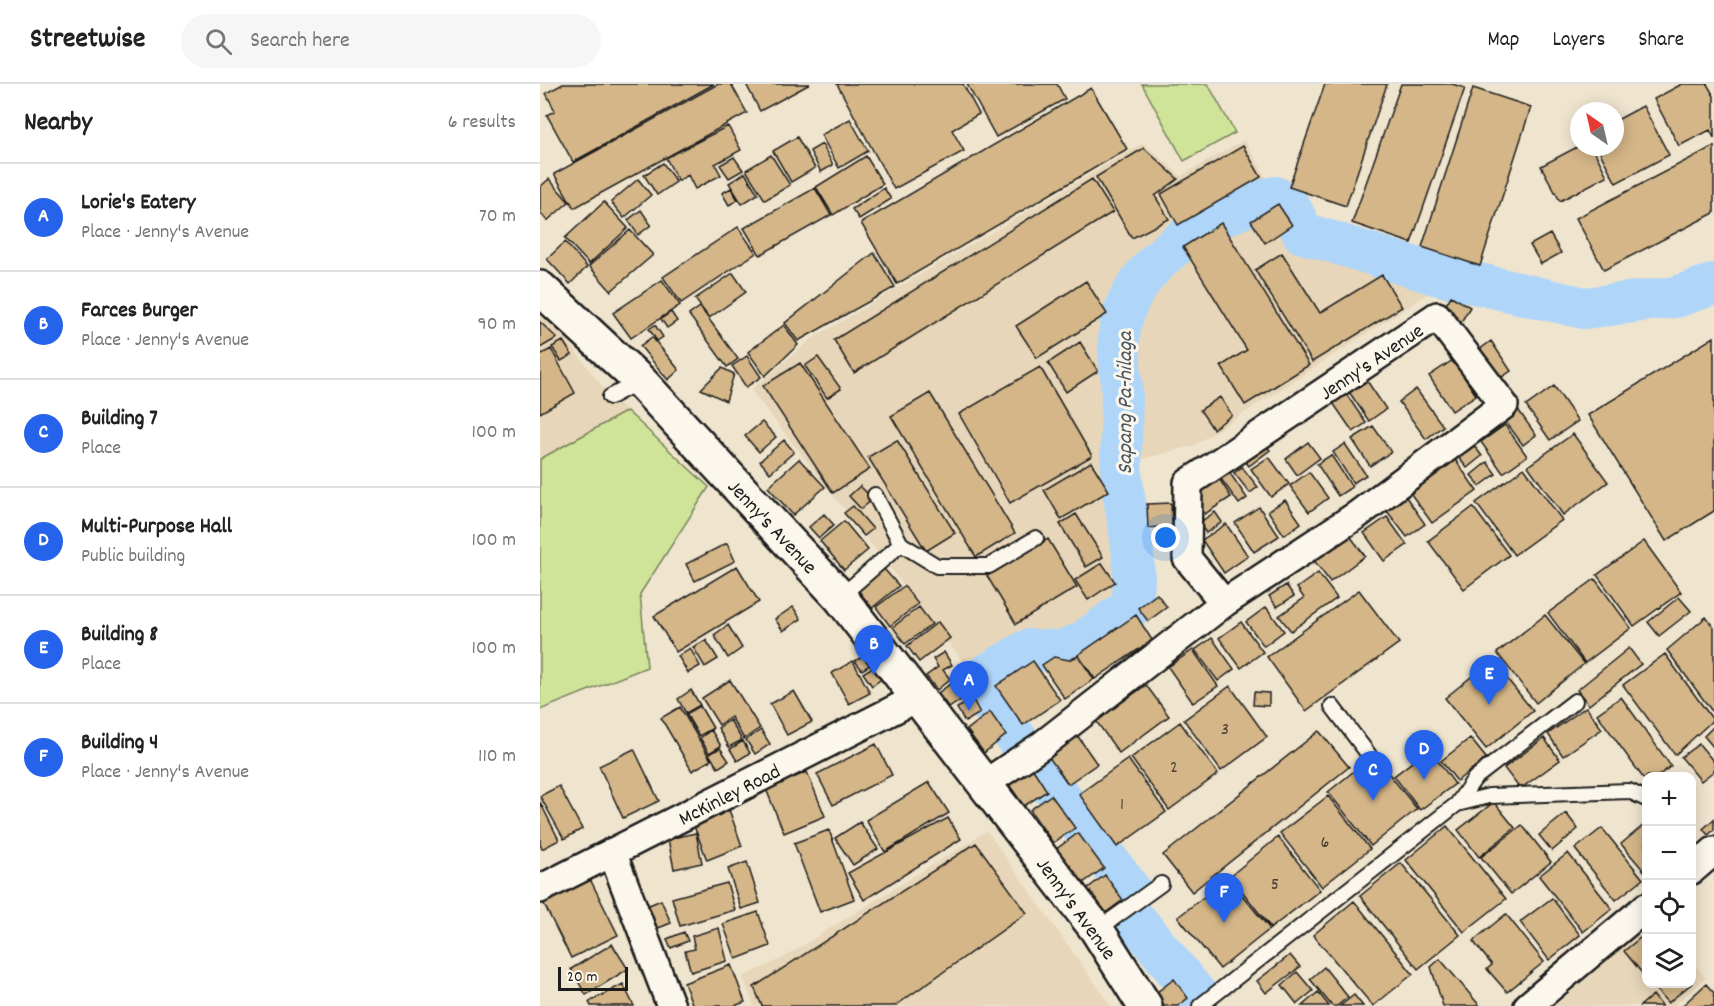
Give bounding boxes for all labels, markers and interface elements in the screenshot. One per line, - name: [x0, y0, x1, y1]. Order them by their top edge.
- search box: [181, 14, 601, 68]
- text: Streetwise: [30, 21, 145, 61]
- icon: search: [202, 25, 235, 58]
- text: Search here: [250, 26, 350, 57]
- text: Map: [1488, 26, 1519, 56]
- text: Layers: [1552, 26, 1605, 56]
- text: Share: [1638, 26, 1684, 56]
- north arrow: [1570, 102, 1624, 156]
- text: Nearby: [24, 105, 92, 142]
- text: 6 results: [448, 109, 516, 137]
- text: Lorie's Eatery: [81, 188, 195, 219]
- text: A: [38, 203, 49, 231]
- text: 70 m: [479, 203, 516, 231]
- text: Place · Jenny's Avenue: [81, 219, 249, 247]
- text: Farces Burger: [81, 296, 198, 327]
- text: B: [39, 311, 48, 339]
- text: 90 m: [478, 311, 516, 339]
- street label: Jenny's Avenue: [1315, 317, 1431, 409]
- text: Place · Jenny's Avenue: [81, 327, 249, 355]
- water label: Sapang Pa-hilaga: [1111, 330, 1142, 474]
- text: Building 7: [81, 404, 158, 435]
- text: C: [39, 419, 48, 447]
- text: 100 m: [472, 419, 516, 447]
- text: Place: [81, 435, 121, 463]
- street label: Jenny's Avenue: [719, 474, 823, 582]
- text: Multi-Purpose Hall: [81, 512, 232, 543]
- your location: [1151, 523, 1180, 552]
- text: D: [38, 527, 49, 555]
- text: 100 m: [472, 527, 516, 555]
- text: Public building: [81, 543, 185, 571]
- text: Building 8: [81, 620, 158, 651]
- pin: B: [854, 626, 894, 675]
- text: E: [39, 635, 48, 663]
- text: 100 m: [472, 635, 516, 663]
- text: Place: [81, 651, 121, 679]
- pin: E: [1470, 656, 1508, 705]
- pin: A: [950, 662, 988, 711]
- house number: 3: [1221, 718, 1229, 743]
- text: Building 4: [81, 728, 158, 759]
- pin: D: [1404, 730, 1444, 780]
- text: F: [39, 743, 48, 771]
- text: 110 m: [478, 743, 516, 771]
- pin: C: [1354, 752, 1392, 801]
- house number: 2: [1170, 756, 1178, 781]
- street label: McKinley Road: [674, 758, 787, 835]
- text: Place · Jenny's Avenue: [81, 759, 249, 787]
- map controls: [1642, 772, 1696, 988]
- button: +: [1642, 772, 1696, 826]
- house number: 1: [1120, 793, 1124, 818]
- button: −: [1642, 826, 1696, 880]
- house number: 6: [1321, 831, 1329, 856]
- street label: Jenny's Avenue: [1027, 852, 1122, 967]
- house number: 5: [1271, 873, 1279, 898]
- pin: F: [1204, 874, 1244, 923]
- button: locate: [1642, 880, 1696, 934]
- button: layers: [1642, 934, 1696, 988]
- scale bar: [558, 964, 628, 992]
- text: 20 m: [567, 966, 597, 989]

